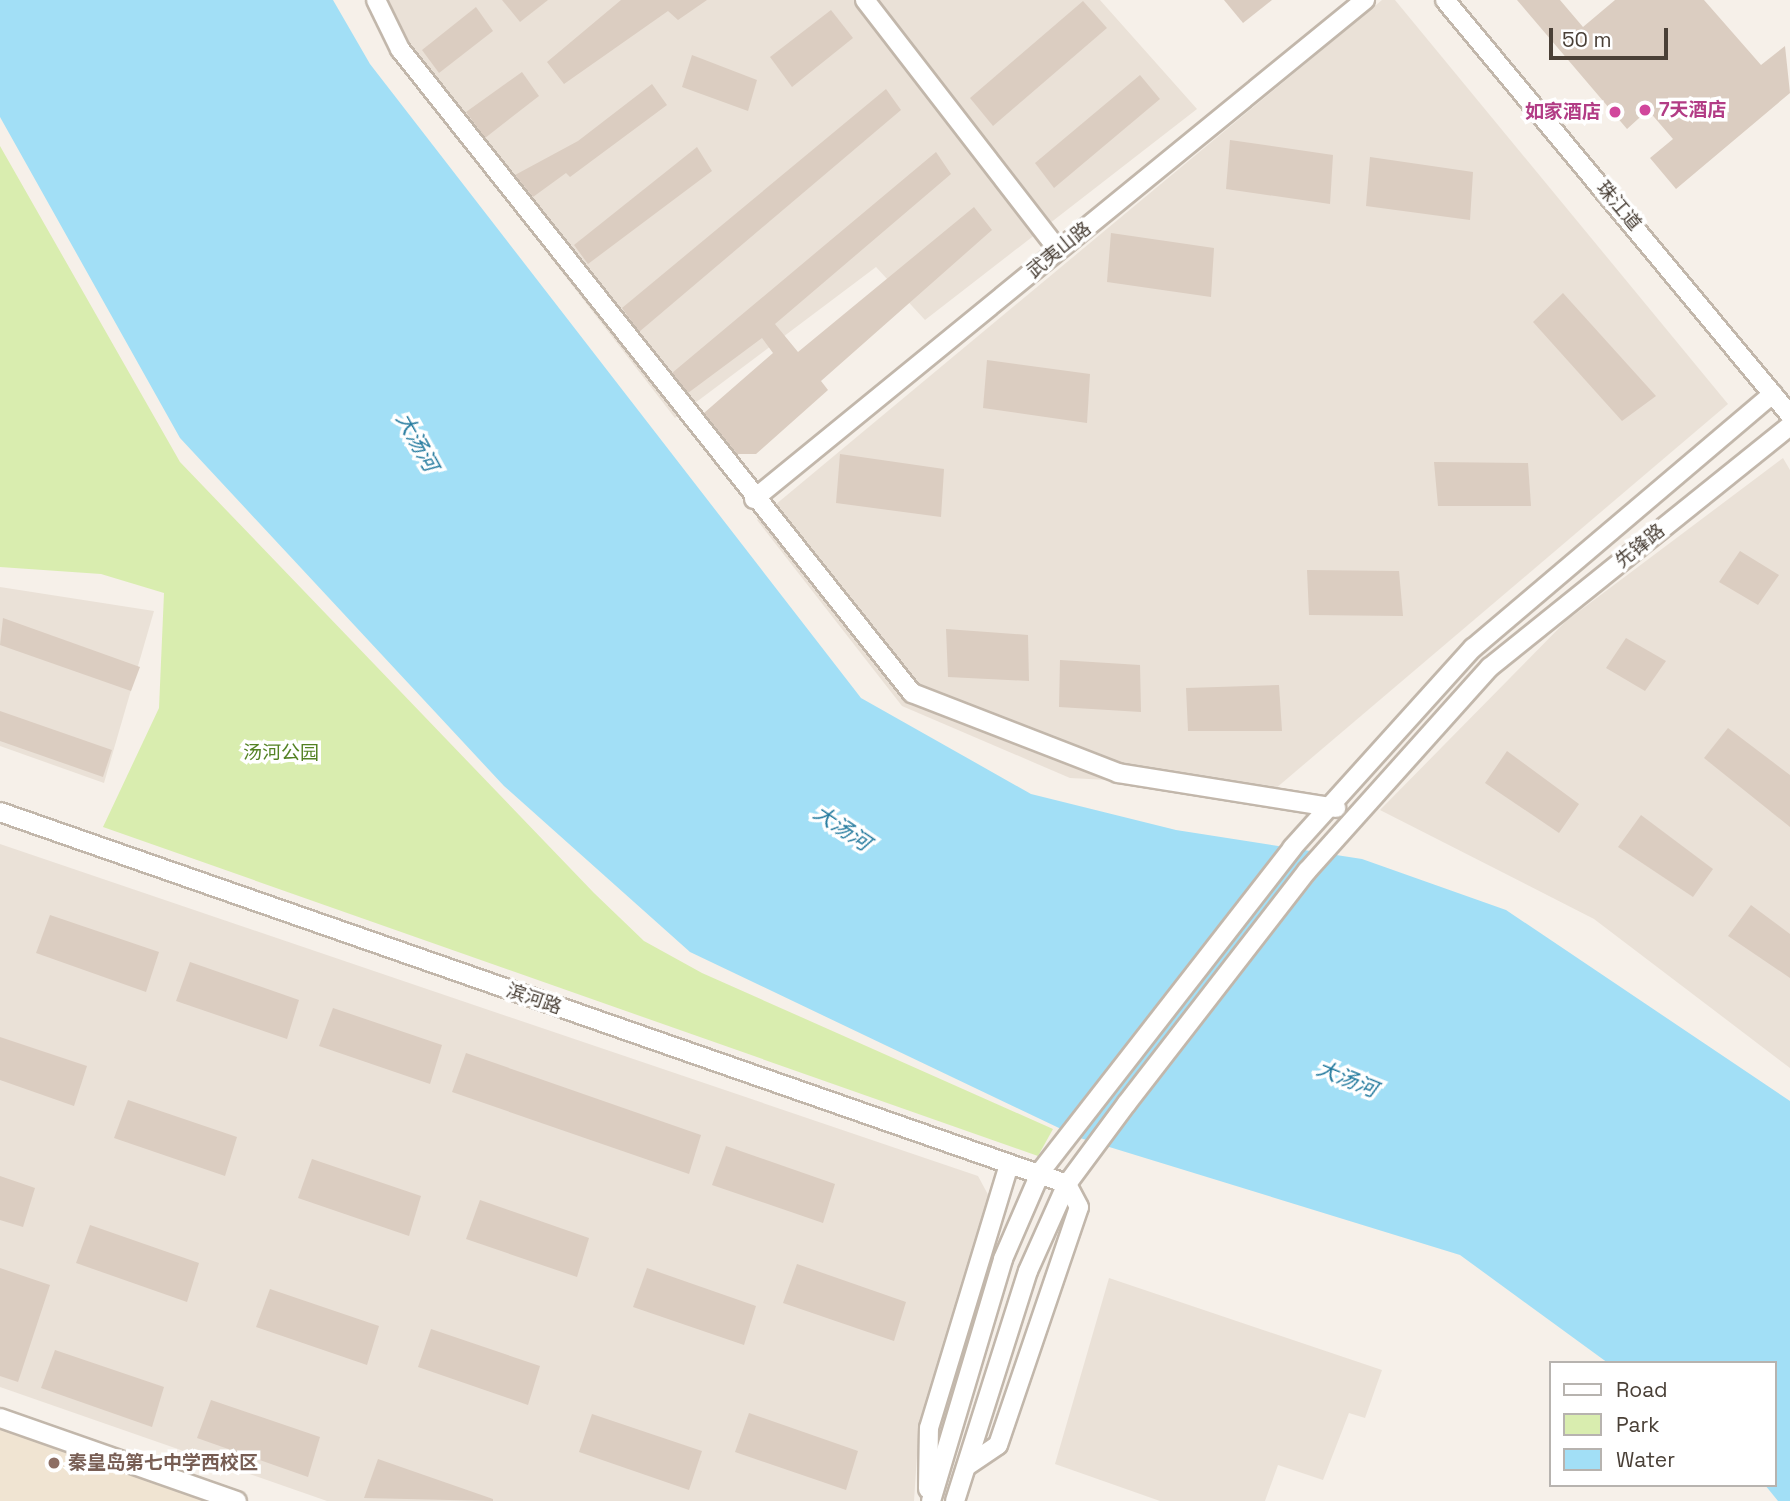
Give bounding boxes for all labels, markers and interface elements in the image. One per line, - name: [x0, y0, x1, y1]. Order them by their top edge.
- scale bar: [1552, 14, 1671, 58]
- text: 50 m: [1562, 26, 1612, 53]
- place label: 7天酒店: [1659, 99, 1727, 121]
- place label: 如家酒店: [1525, 101, 1601, 123]
- marker: 7天酒店: [1637, 102, 1653, 118]
- marker: 如家酒店: [1607, 104, 1623, 120]
- street label: 珠江道: [1592, 177, 1646, 235]
- street label: 武夷山路: [1022, 217, 1096, 283]
- water label: 大汤河: [391, 408, 443, 476]
- street label: 先锋路: [1611, 519, 1669, 573]
- park label: 汤河公园: [243, 742, 319, 764]
- water label: 大汤河: [809, 800, 875, 856]
- street label: 滨河路: [503, 979, 565, 1019]
- water label: 大汤河: [1313, 1056, 1381, 1102]
- legend: [1548, 1361, 1776, 1487]
- text: Road: [1616, 1376, 1668, 1403]
- text: Park: [1616, 1411, 1660, 1438]
- text: Water: [1616, 1446, 1675, 1473]
- place label: 秦皇岛第七中学西校区: [68, 1452, 258, 1474]
- marker: 秦皇岛第七中学西校区: [46, 1455, 62, 1471]

